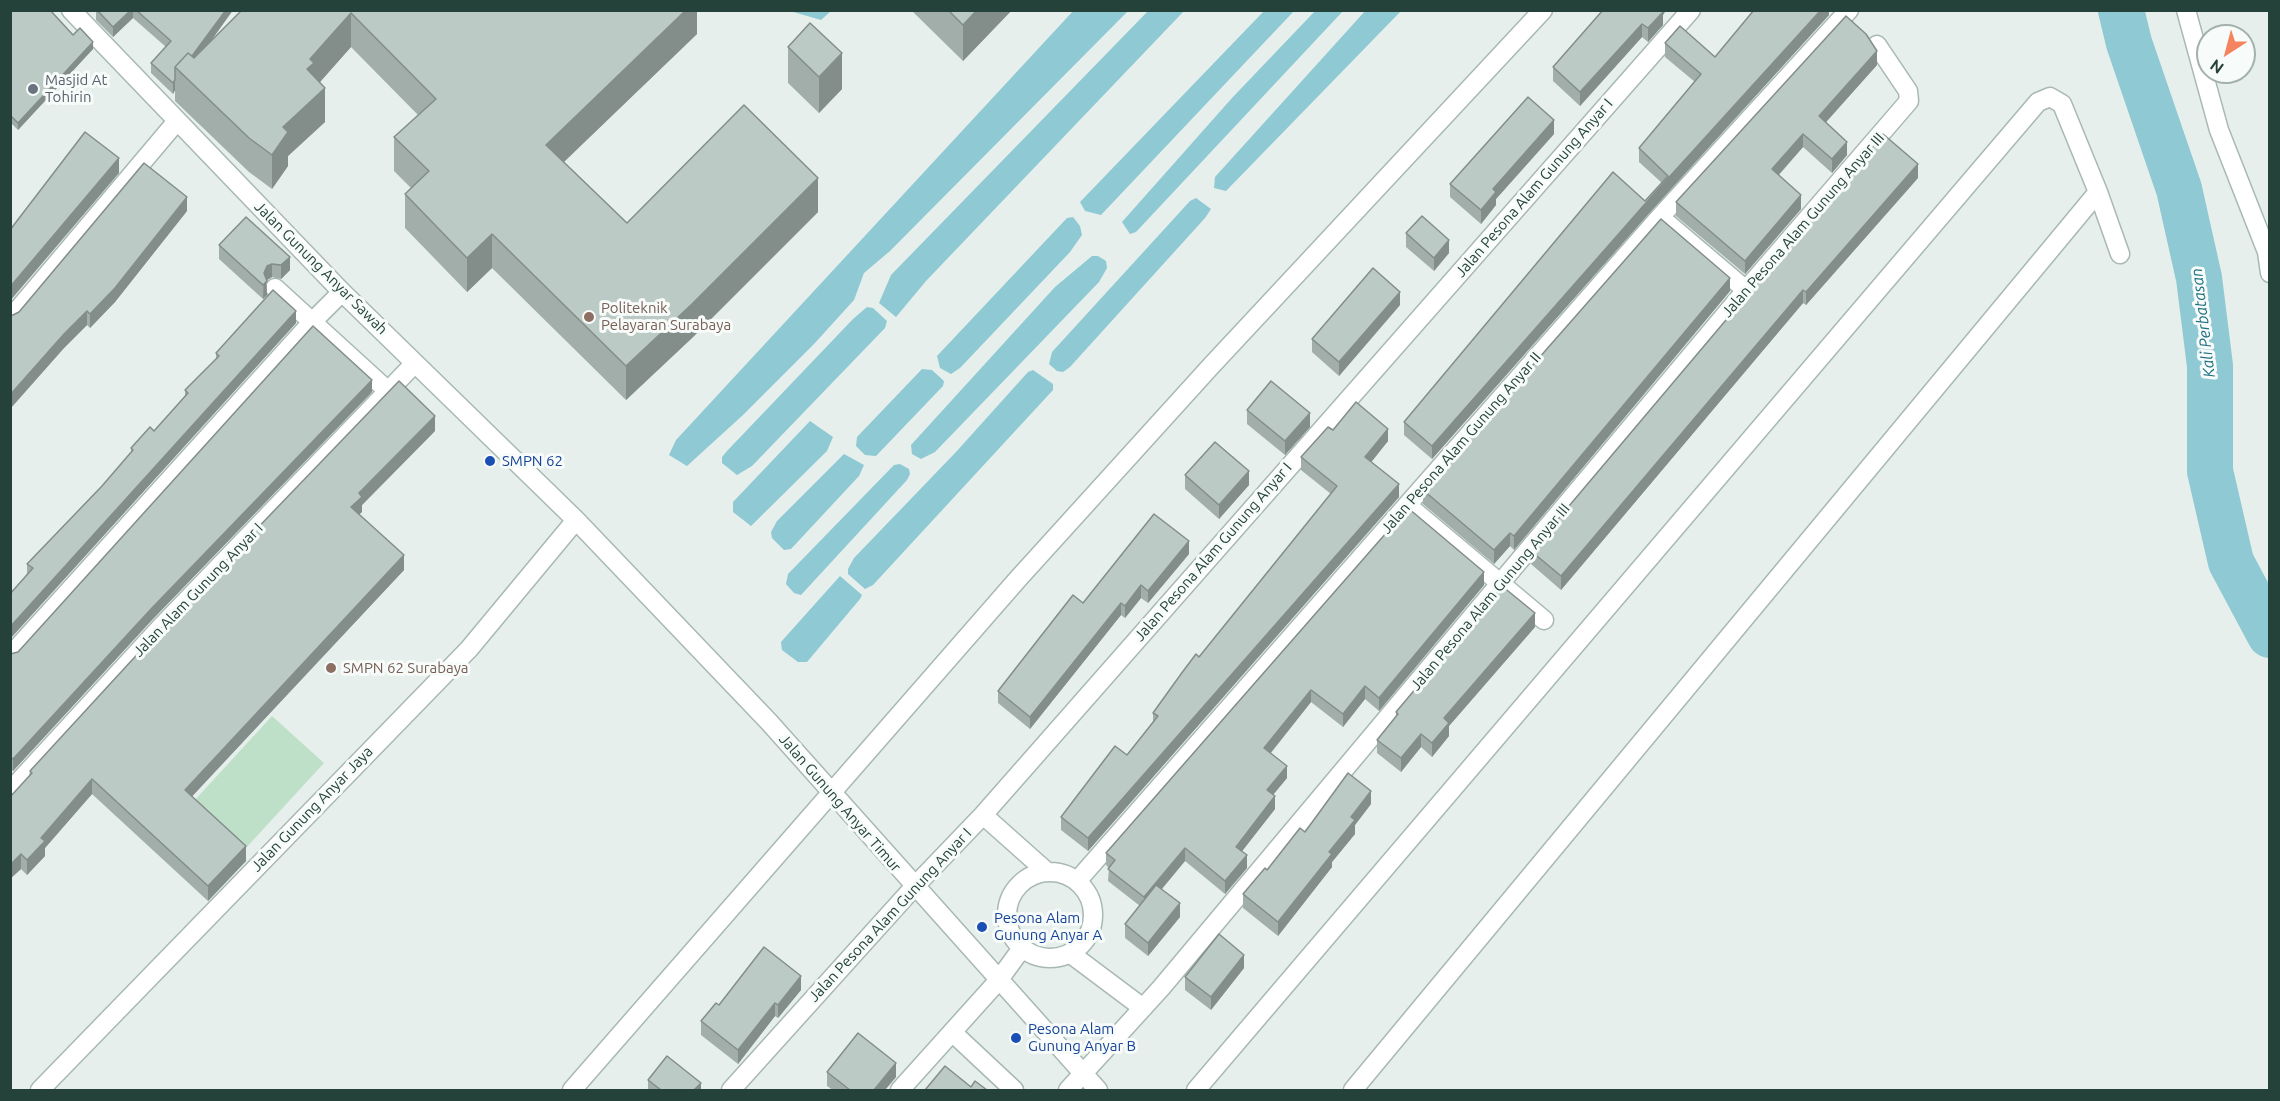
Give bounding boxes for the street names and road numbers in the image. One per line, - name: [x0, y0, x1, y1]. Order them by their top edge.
- street label: Jalan Pesona Alam Gunung Anyar I: [1451, 95, 1617, 281]
- street label: Jalan Pesona Alam Gunung Anyar III: [1718, 129, 1888, 321]
- street label: Jalan Gunung Anyar Sawah: [251, 198, 391, 338]
- street label: Jalan Pesona Alam Gunung Anyar II: [1377, 349, 1545, 537]
- street label: Jalan Pesona Alam Gunung Anyar I: [1130, 459, 1296, 645]
- street label: Jalan Pesona Alam Gunung Anyar III: [1406, 500, 1574, 694]
- street label: Jalan Alam Gunung Anyar I: [129, 519, 267, 661]
- street label: Jalan Gunung Anyar Timur: [775, 730, 905, 876]
- street label: Jalan Gunung Anyar Jaya: [247, 743, 377, 875]
- street label: Jalan Pesona Alam Gunung Anyar I: [805, 824, 975, 1006]

